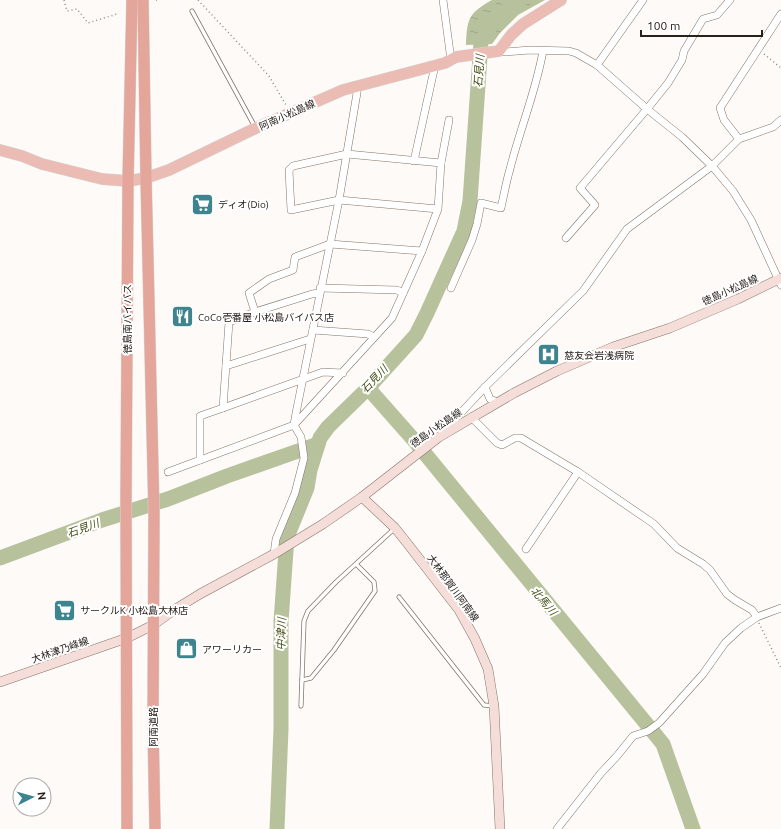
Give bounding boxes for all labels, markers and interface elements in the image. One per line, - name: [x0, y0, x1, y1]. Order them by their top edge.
- scale bar: [641, 12, 762, 38]
- text: 100 m: [647, 19, 680, 32]
- water label: 石見川: [472, 53, 486, 88]
- street label: 阿南小松島線: [257, 98, 317, 132]
- supermarket icon: ディオ(Dio): [190, 191, 216, 217]
- place label: ディオ(Dio): [218, 199, 269, 210]
- street label: 徳島小松島線: [700, 273, 760, 307]
- street label: 徳島南バイパス: [122, 284, 133, 354]
- restaurant icon: CoCo壱番屋 小松島バイパス店: [170, 304, 196, 330]
- place label: CoCo壱番屋 小松島バイパス店: [198, 312, 334, 323]
- hospital icon: 慈友会岩浅病院: [535, 342, 561, 368]
- place label: 慈友会岩浅病院: [564, 350, 634, 361]
- water label: 石見川: [358, 362, 390, 395]
- street label: 徳島小松島線: [408, 406, 464, 450]
- water label: 石見川: [65, 516, 101, 539]
- street label: 大林那賀川阿南線: [425, 552, 481, 624]
- water label: 北馬川: [529, 585, 560, 618]
- supermarket icon: サークルK 小松島大林店: [52, 597, 78, 623]
- place label: サークルK 小松島大林店: [80, 605, 188, 616]
- water label: 中津川: [274, 616, 288, 651]
- street label: 大林津乃峰線: [30, 635, 90, 665]
- shop icon: アワーリカー: [173, 636, 199, 662]
- place label: アワーリカー: [202, 644, 262, 655]
- street label: 阿南道路: [148, 707, 159, 747]
- north arrow: [12, 777, 52, 817]
- text: N: [36, 791, 48, 801]

